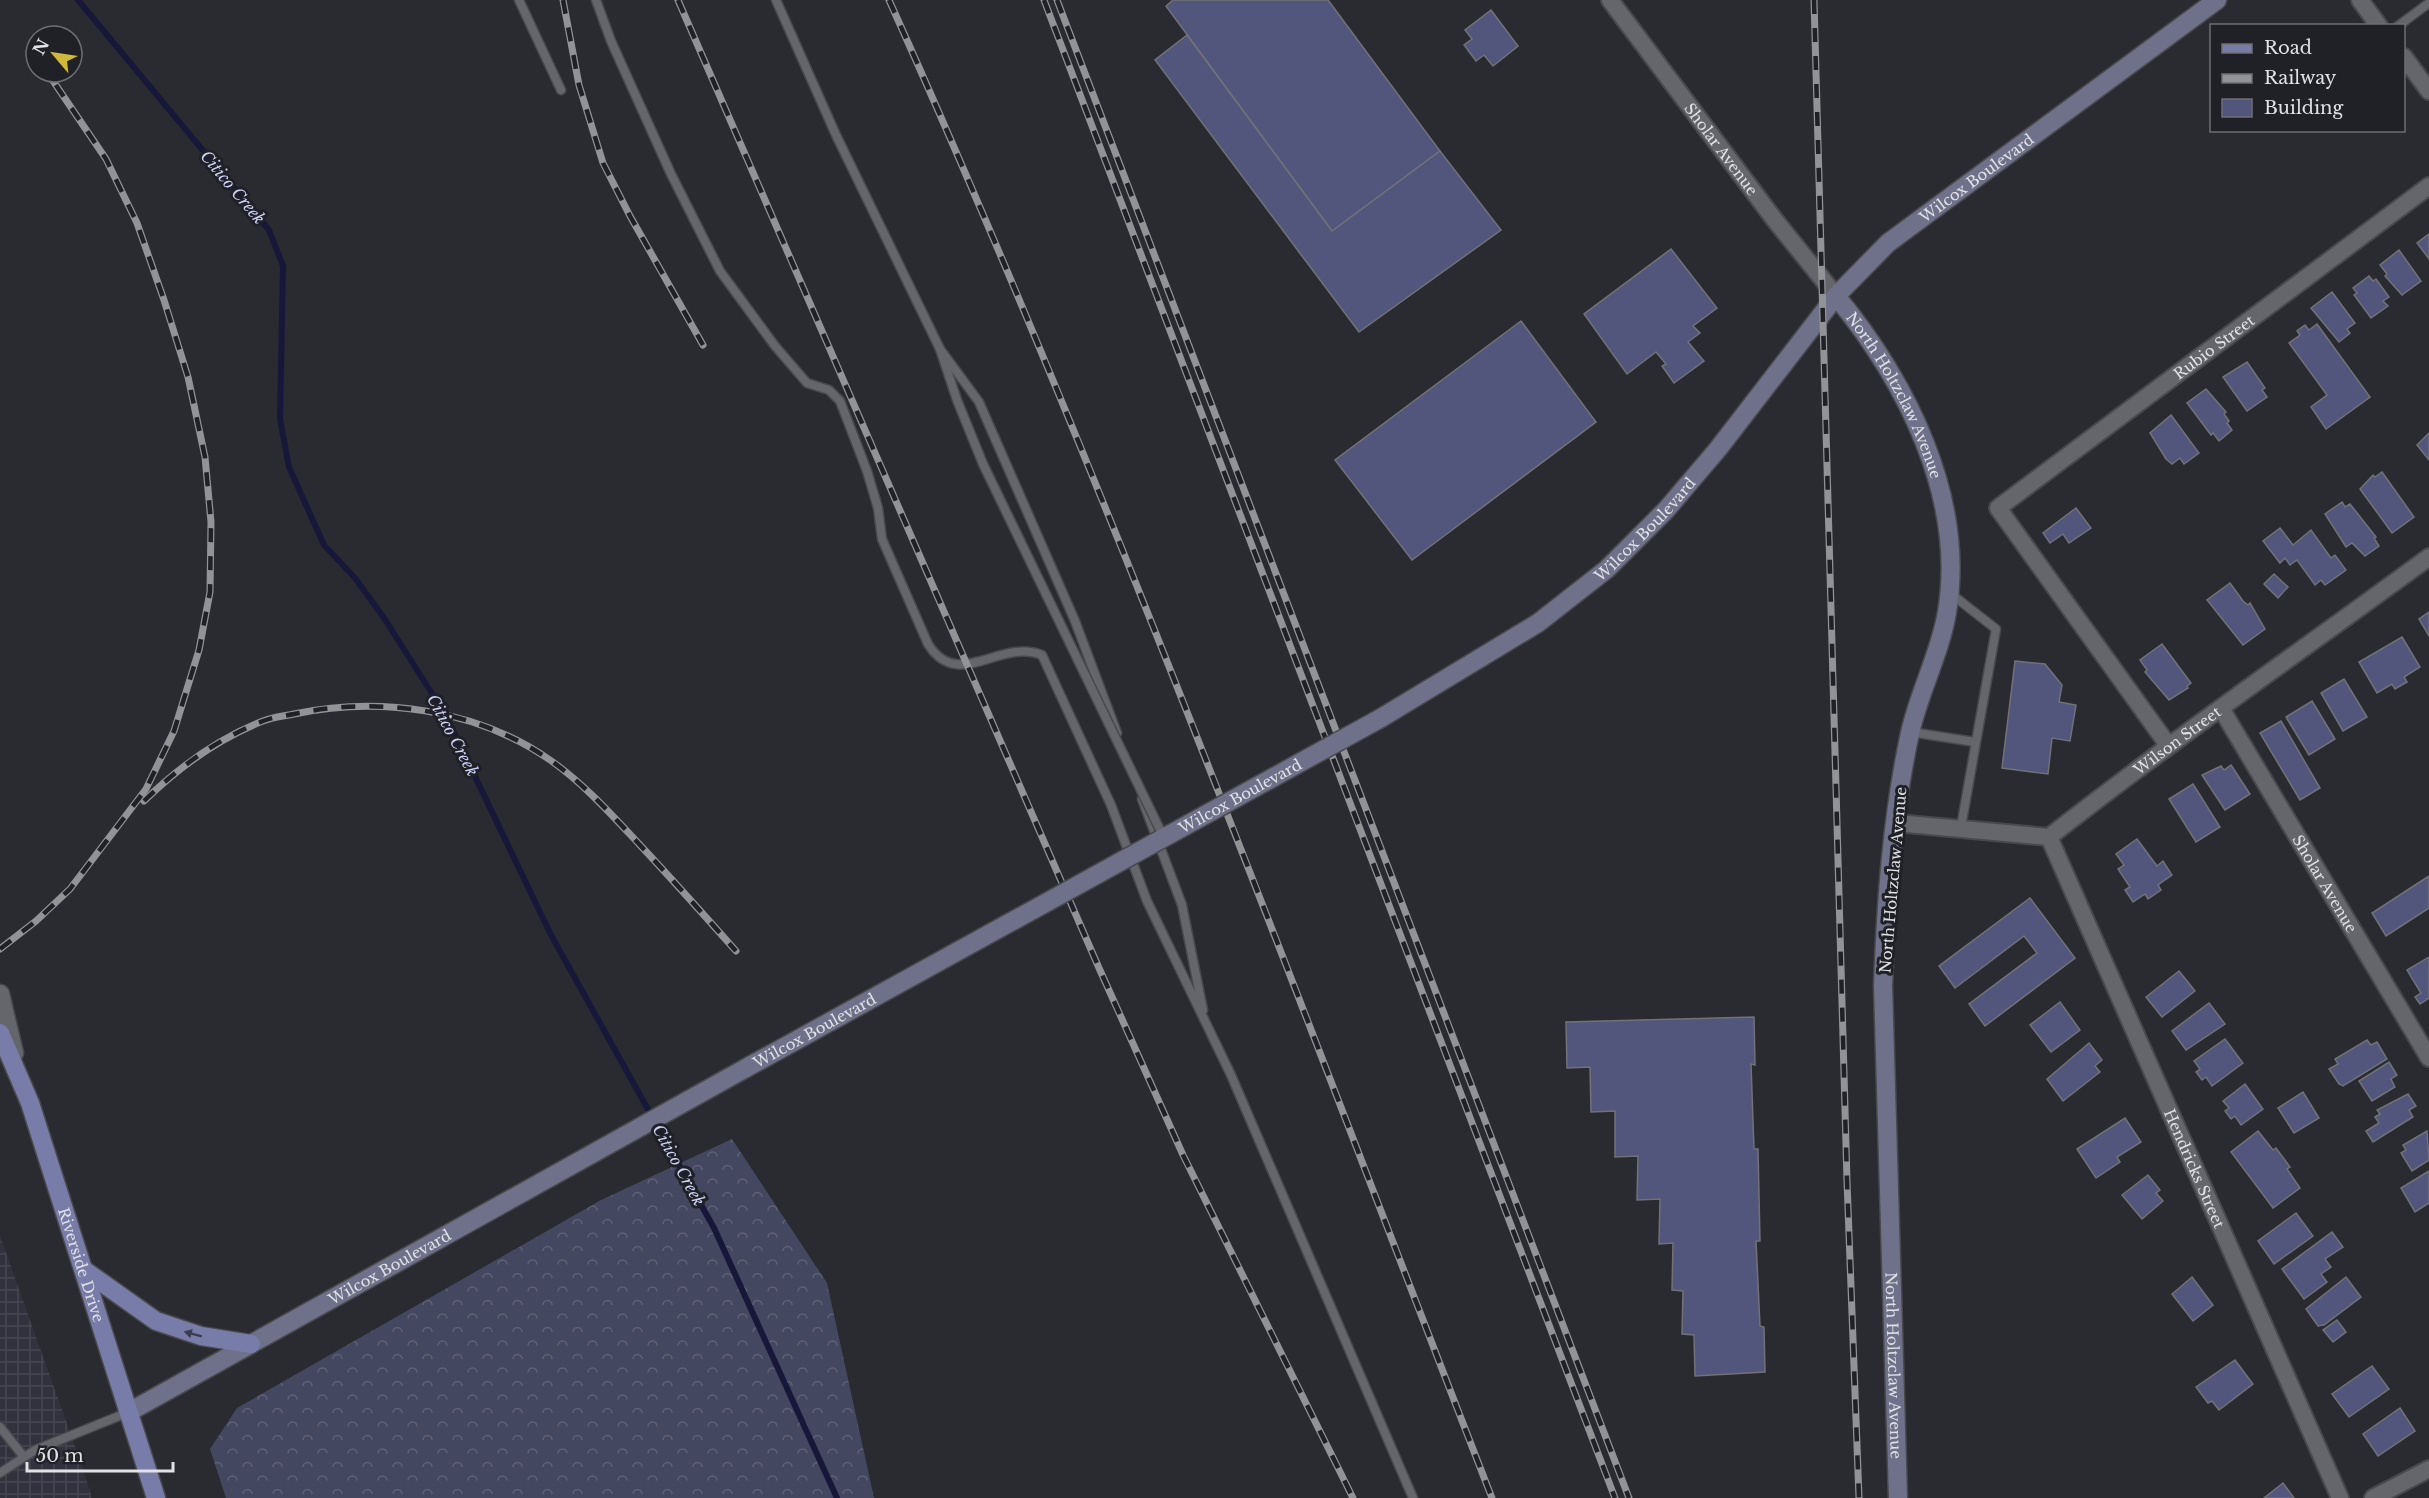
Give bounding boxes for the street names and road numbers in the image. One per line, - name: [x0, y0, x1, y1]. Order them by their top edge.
- street label: Sholar Avenue: [1681, 99, 1762, 199]
- street label: Wilcox Boulevard: [1915, 129, 2037, 227]
- street label: North Holtzclaw Avenue: [1842, 308, 1946, 481]
- street label: Rubio Street: [2170, 310, 2258, 383]
- street label: Wilcox Boulevard: [1589, 473, 1699, 586]
- street label: Wilson Street: [2129, 702, 2225, 779]
- street label: Wilcox Boulevard: [1174, 754, 1305, 838]
- street label: North Holtzclaw Avenue: [1875, 786, 1911, 974]
- street label: Sholar Avenue: [2289, 831, 2362, 936]
- street label: Wilcox Boulevard: [749, 989, 879, 1072]
- street label: Hendricks Street: [2160, 1106, 2230, 1231]
- street label: Riverside Drive: [54, 1205, 109, 1325]
- street label: Wilcox Boulevard: [324, 1225, 454, 1309]
- street label: North Holtzclaw Avenue: [1882, 1272, 1906, 1459]

